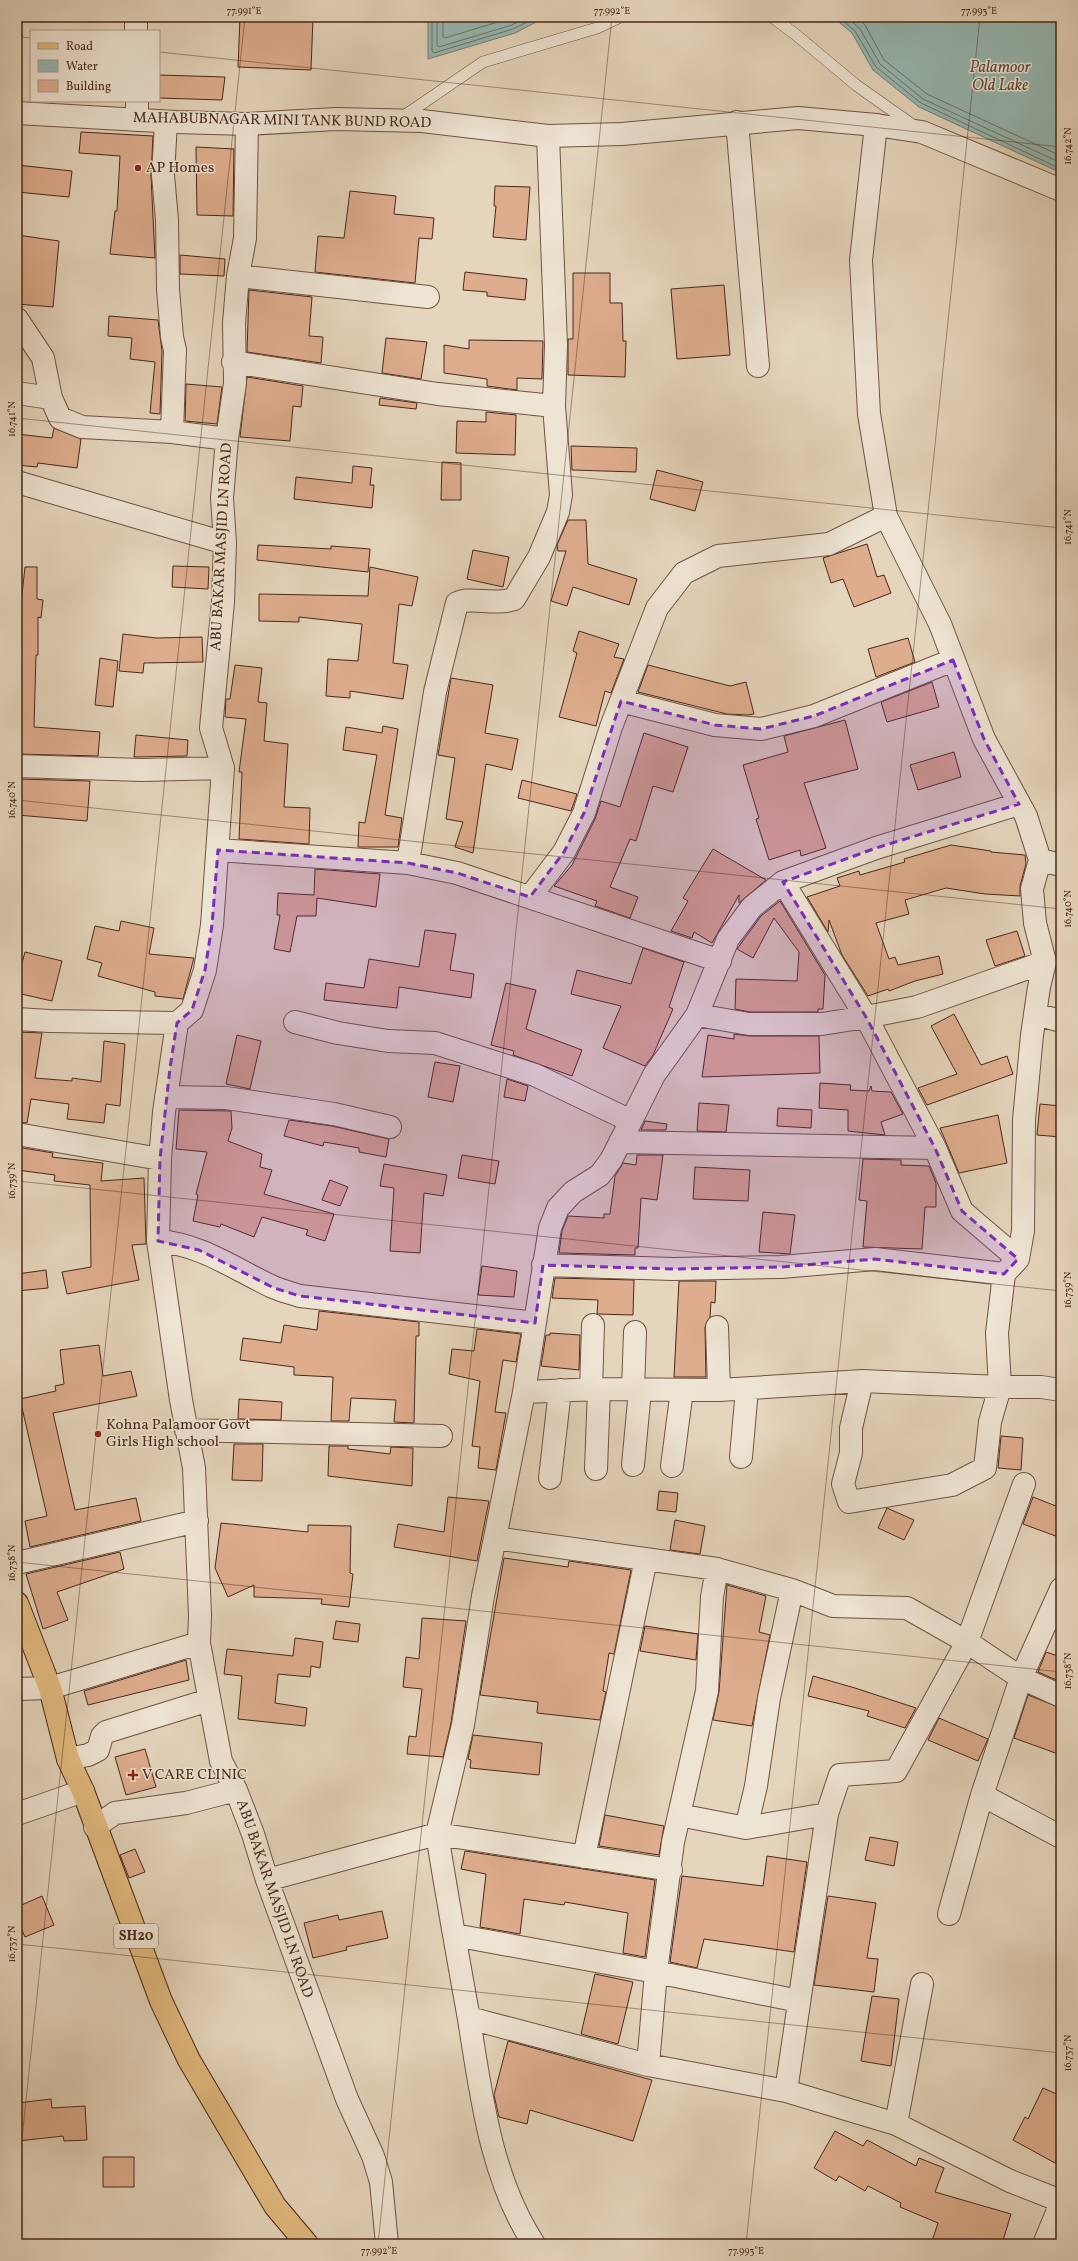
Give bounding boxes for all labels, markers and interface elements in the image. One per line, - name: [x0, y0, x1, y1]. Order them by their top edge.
- text: 77.991°E: [226, 4, 262, 18]
- text: 77.992°E: [594, 4, 630, 18]
- text: 77.993°E: [961, 4, 997, 18]
- legend: [30, 30, 160, 102]
- text: Road: [66, 39, 93, 55]
- water label: Palamoor Old Lake: [969, 57, 1032, 97]
- text: Water: [66, 59, 98, 75]
- text: Building: [66, 79, 111, 95]
- street label: MAHABUBNAGAR MINI TANK BUND ROAD: [133, 108, 431, 134]
- text: 16.742°N: [1061, 127, 1075, 165]
- place label: AP Homes: [146, 158, 214, 179]
- marker: AP Homes: [133, 163, 143, 173]
- text: 16.741°N: [5, 400, 19, 437]
- street label: ABU BAKAR MASJID LN ROAD: [206, 442, 238, 652]
- text: 16.741°N: [1061, 508, 1075, 545]
- text: 16.740°N: [5, 781, 19, 819]
- text: 16.740°N: [1061, 890, 1075, 928]
- text: 16.739°N: [5, 1162, 19, 1199]
- text: 16.739°N: [1061, 1271, 1075, 1308]
- place label: Kohna Palamoor Govt Girls High school: [106, 1415, 250, 1453]
- marker: Kohna Palamoor Govt Girls High school: [93, 1429, 103, 1439]
- text: 16.738°N: [5, 1544, 19, 1582]
- text: 16.738°N: [1061, 1652, 1075, 1690]
- place label: V CARE CLINIC: [142, 1765, 247, 1786]
- marker: V CARE CLINIC: [127, 1769, 139, 1781]
- street label: ABU BAKAR MASJID LN ROAD: [230, 1797, 318, 2001]
- road number: SH20: [114, 1924, 158, 1948]
- text: 16.737°N: [5, 1925, 19, 1962]
- text: 16.737°N: [1061, 2034, 1075, 2071]
- text: 77.992°E: [361, 2244, 397, 2258]
- text: 77.993°E: [728, 2244, 764, 2258]

